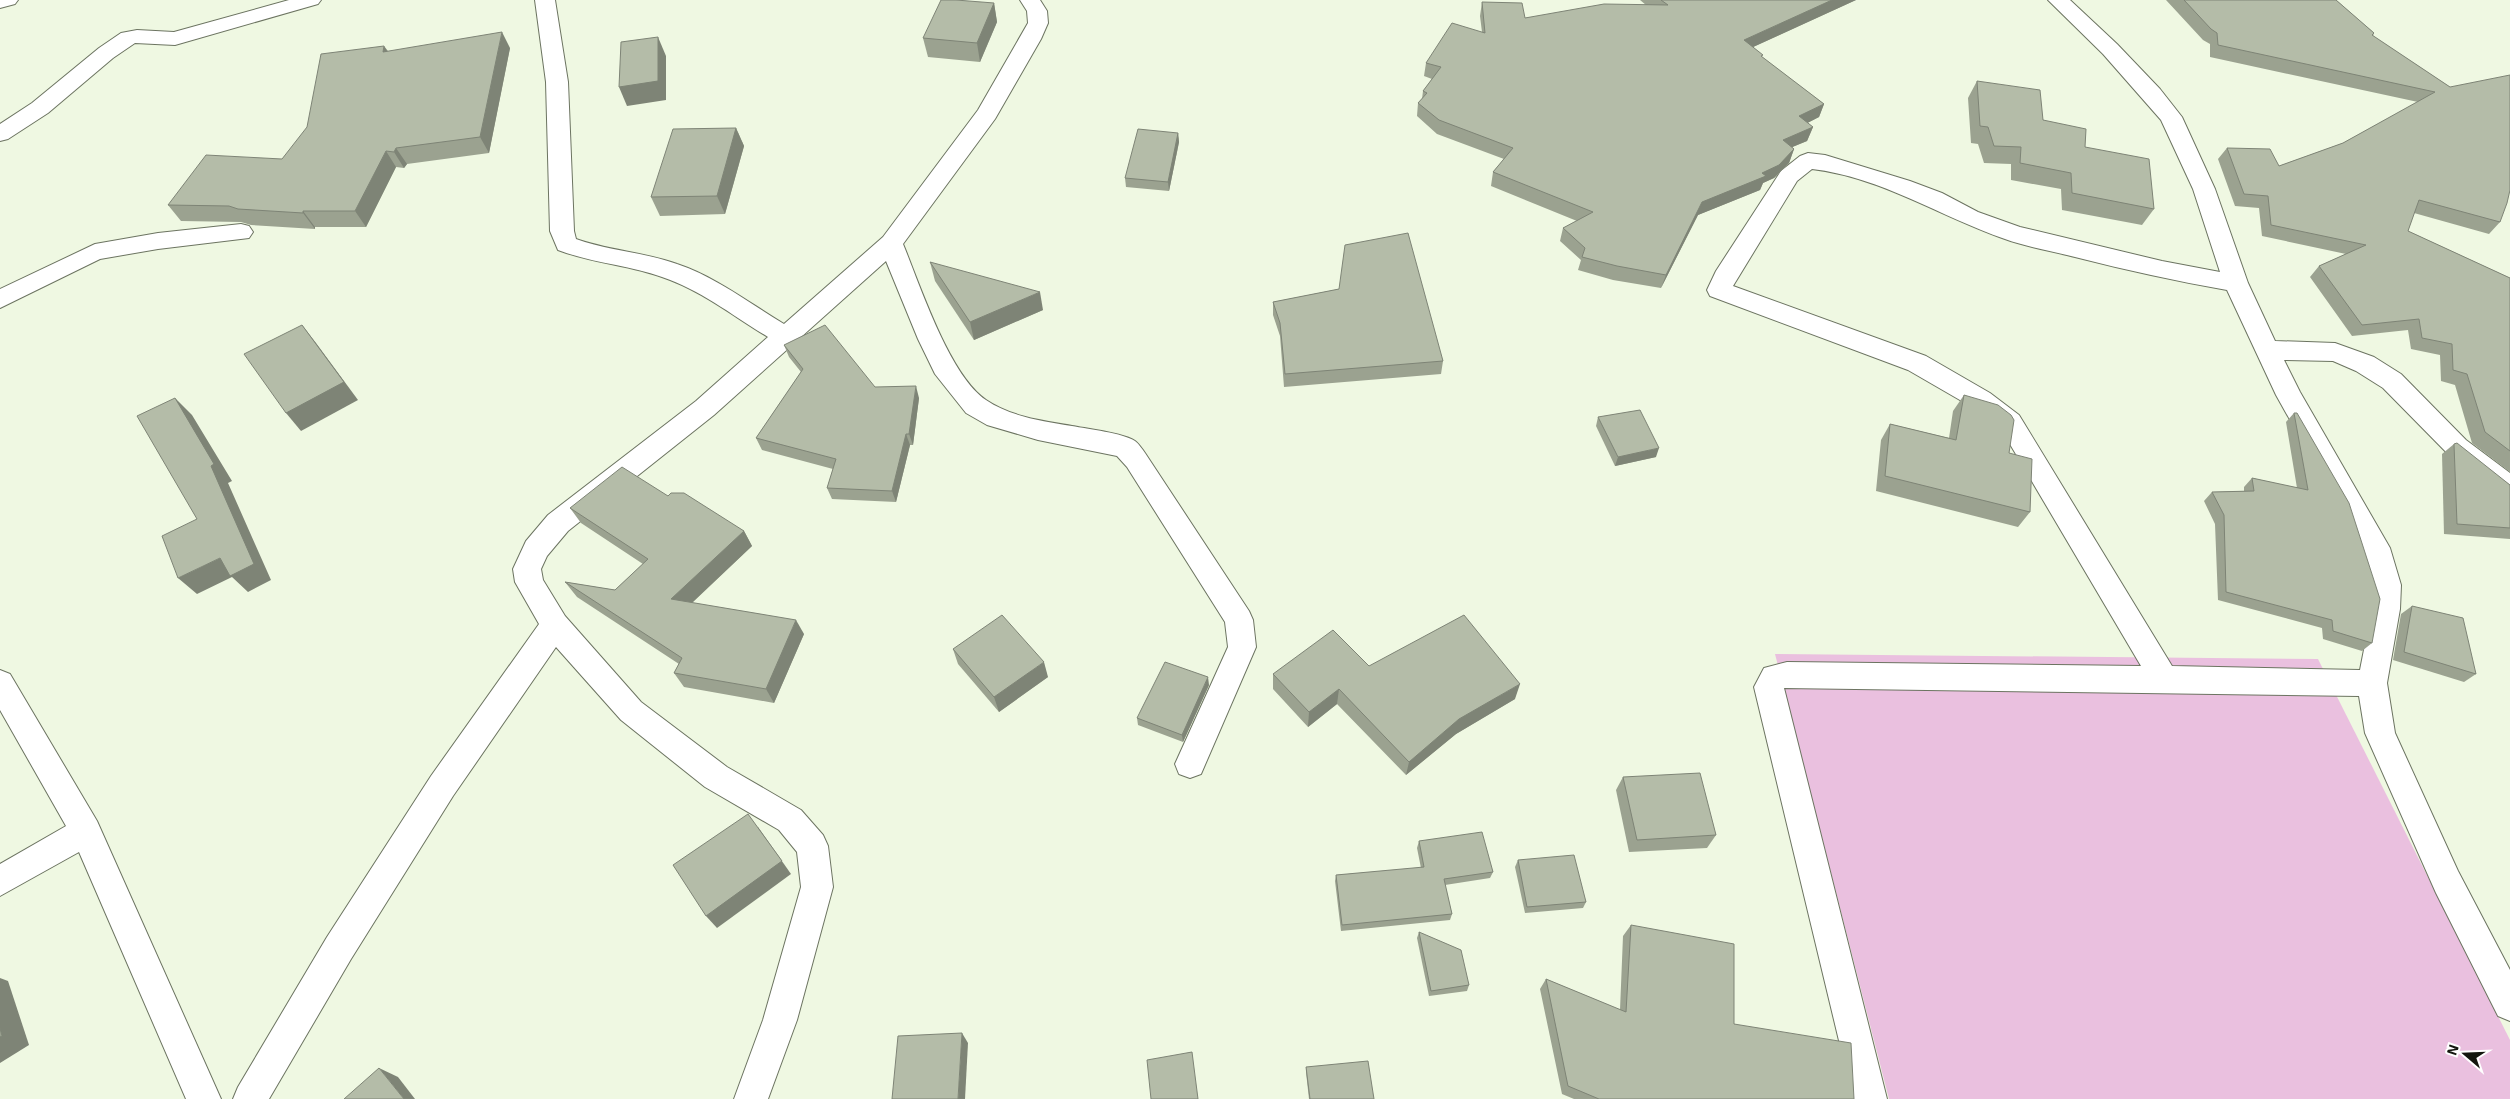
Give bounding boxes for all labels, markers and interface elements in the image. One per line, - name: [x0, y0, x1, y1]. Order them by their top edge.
- north arrow: [2440, 1029, 2490, 1079]
- text: N: [2443, 1042, 2462, 1057]

